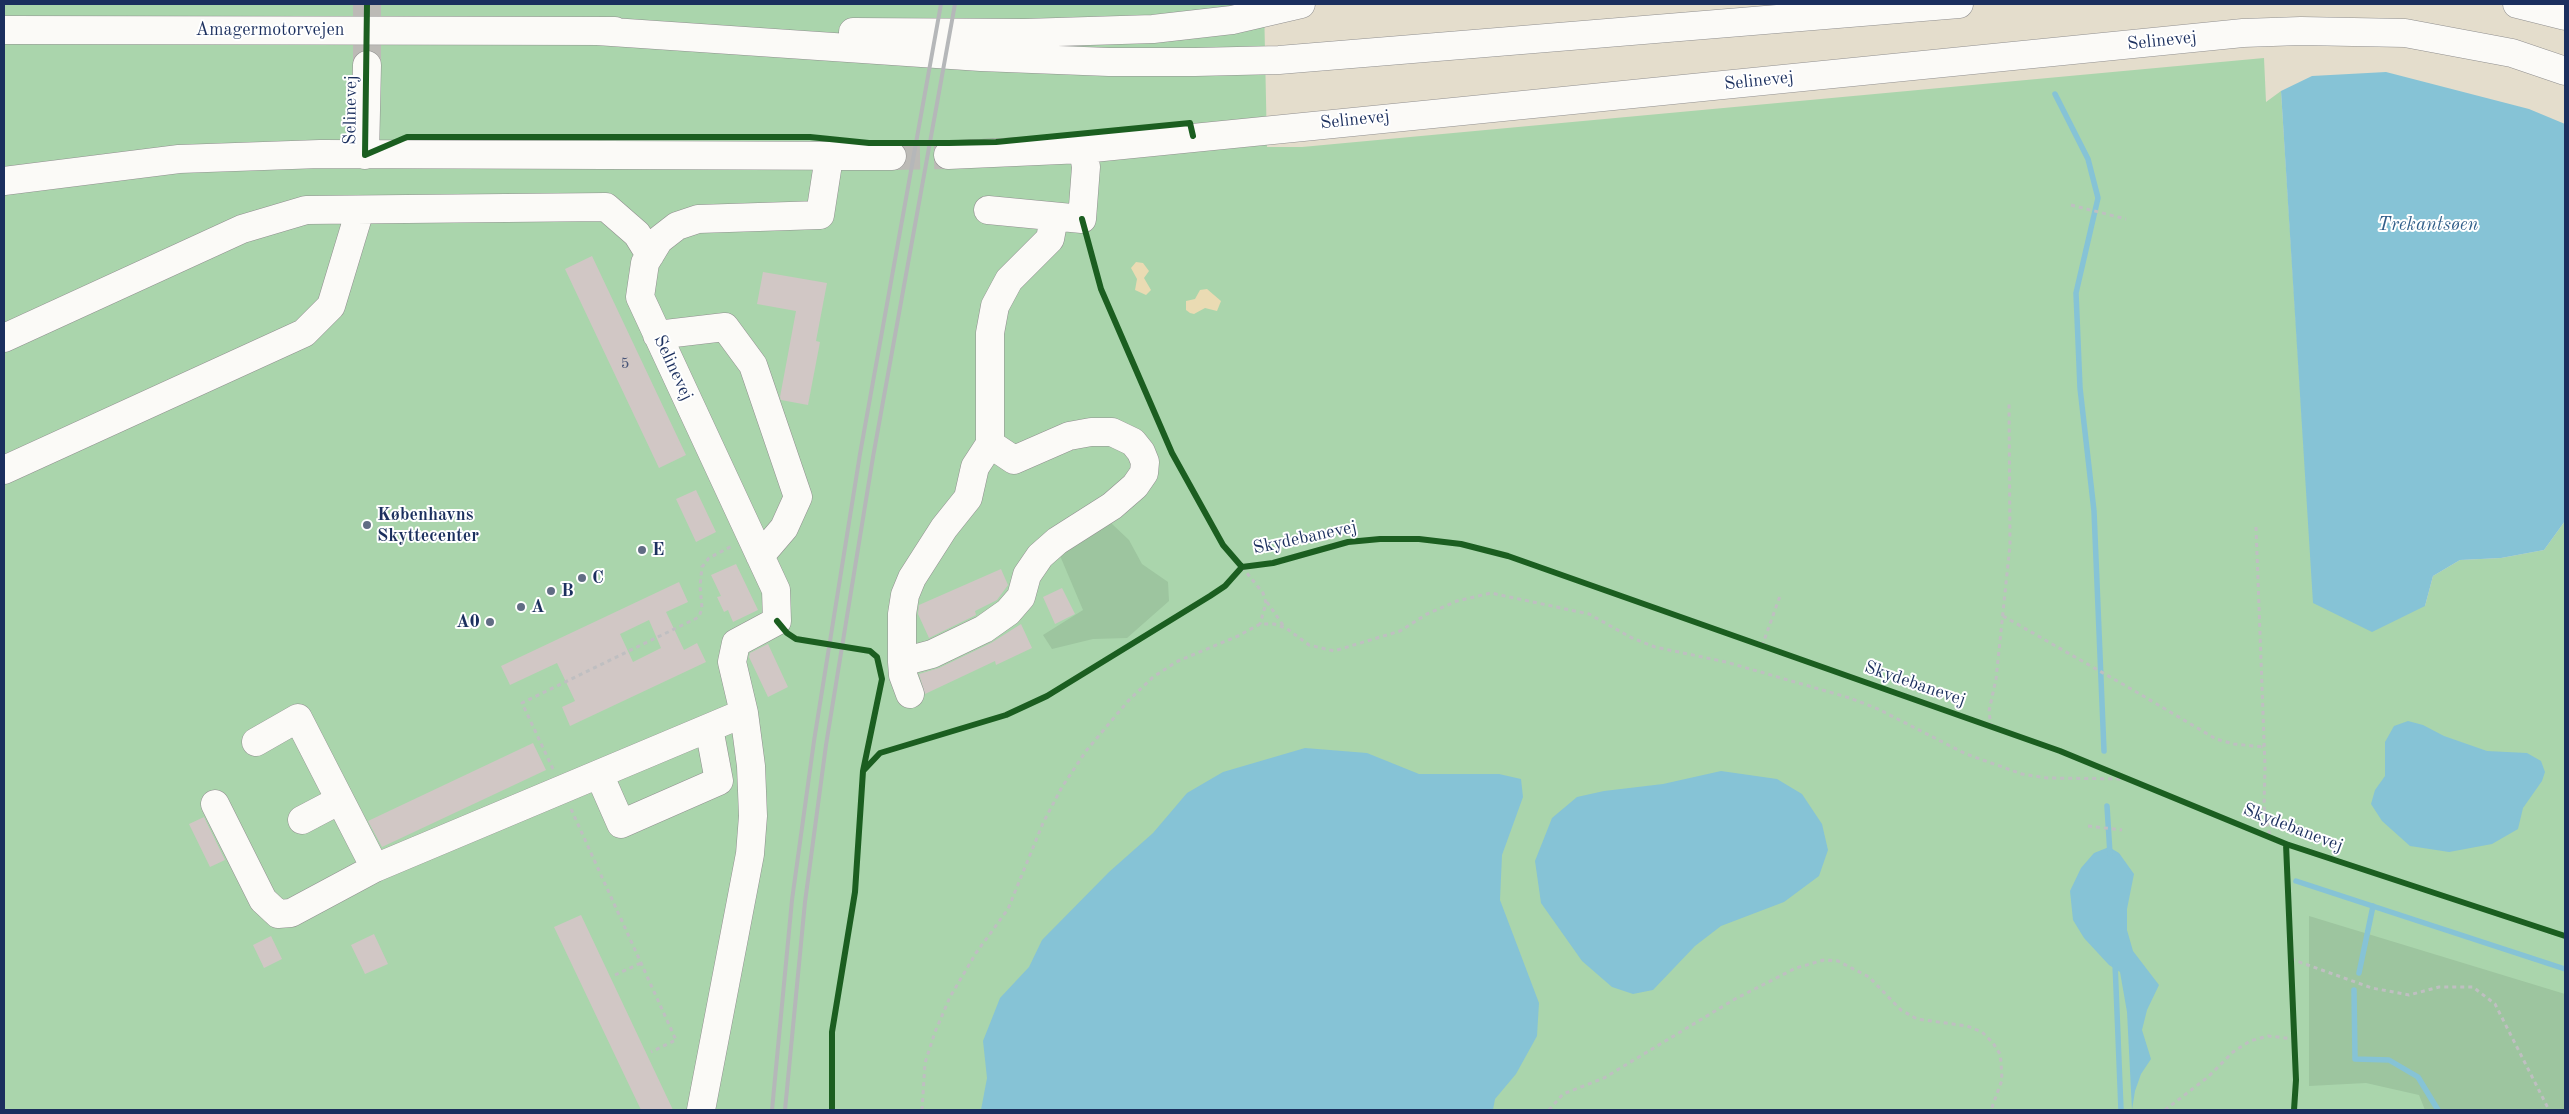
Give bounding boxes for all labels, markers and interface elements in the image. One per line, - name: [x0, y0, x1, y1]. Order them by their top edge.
- street label: Amagermotorvejen: [196, 19, 344, 41]
- street label: Selinevej: [2126, 27, 2198, 55]
- street label: Selinevej: [1723, 67, 1795, 95]
- street label: Selinevej: [340, 75, 362, 145]
- street label: Selinevej: [1319, 106, 1391, 134]
- water label: Trekantsøen: [2378, 214, 2478, 236]
- street label: Selinevej: [648, 332, 698, 404]
- house number: 5: [621, 355, 629, 373]
- place label: Københavns Skyttecenter: [377, 504, 479, 546]
- street label: Skydebanevej: [1251, 516, 1359, 560]
- marker: Københavns Skyttecenter: [361, 519, 373, 531]
- place label: E: [652, 539, 664, 561]
- marker: E: [636, 544, 648, 556]
- place label: C: [592, 567, 604, 589]
- marker: C: [576, 572, 588, 584]
- place label: B: [561, 580, 574, 602]
- marker: B: [545, 585, 557, 597]
- place label: A: [531, 596, 545, 618]
- marker: A: [515, 601, 527, 613]
- place label: A0: [456, 611, 480, 633]
- marker: A0: [484, 616, 496, 628]
- street label: Skydebanevej: [1862, 657, 1968, 711]
- street label: Skydebanevej: [2240, 799, 2346, 857]

